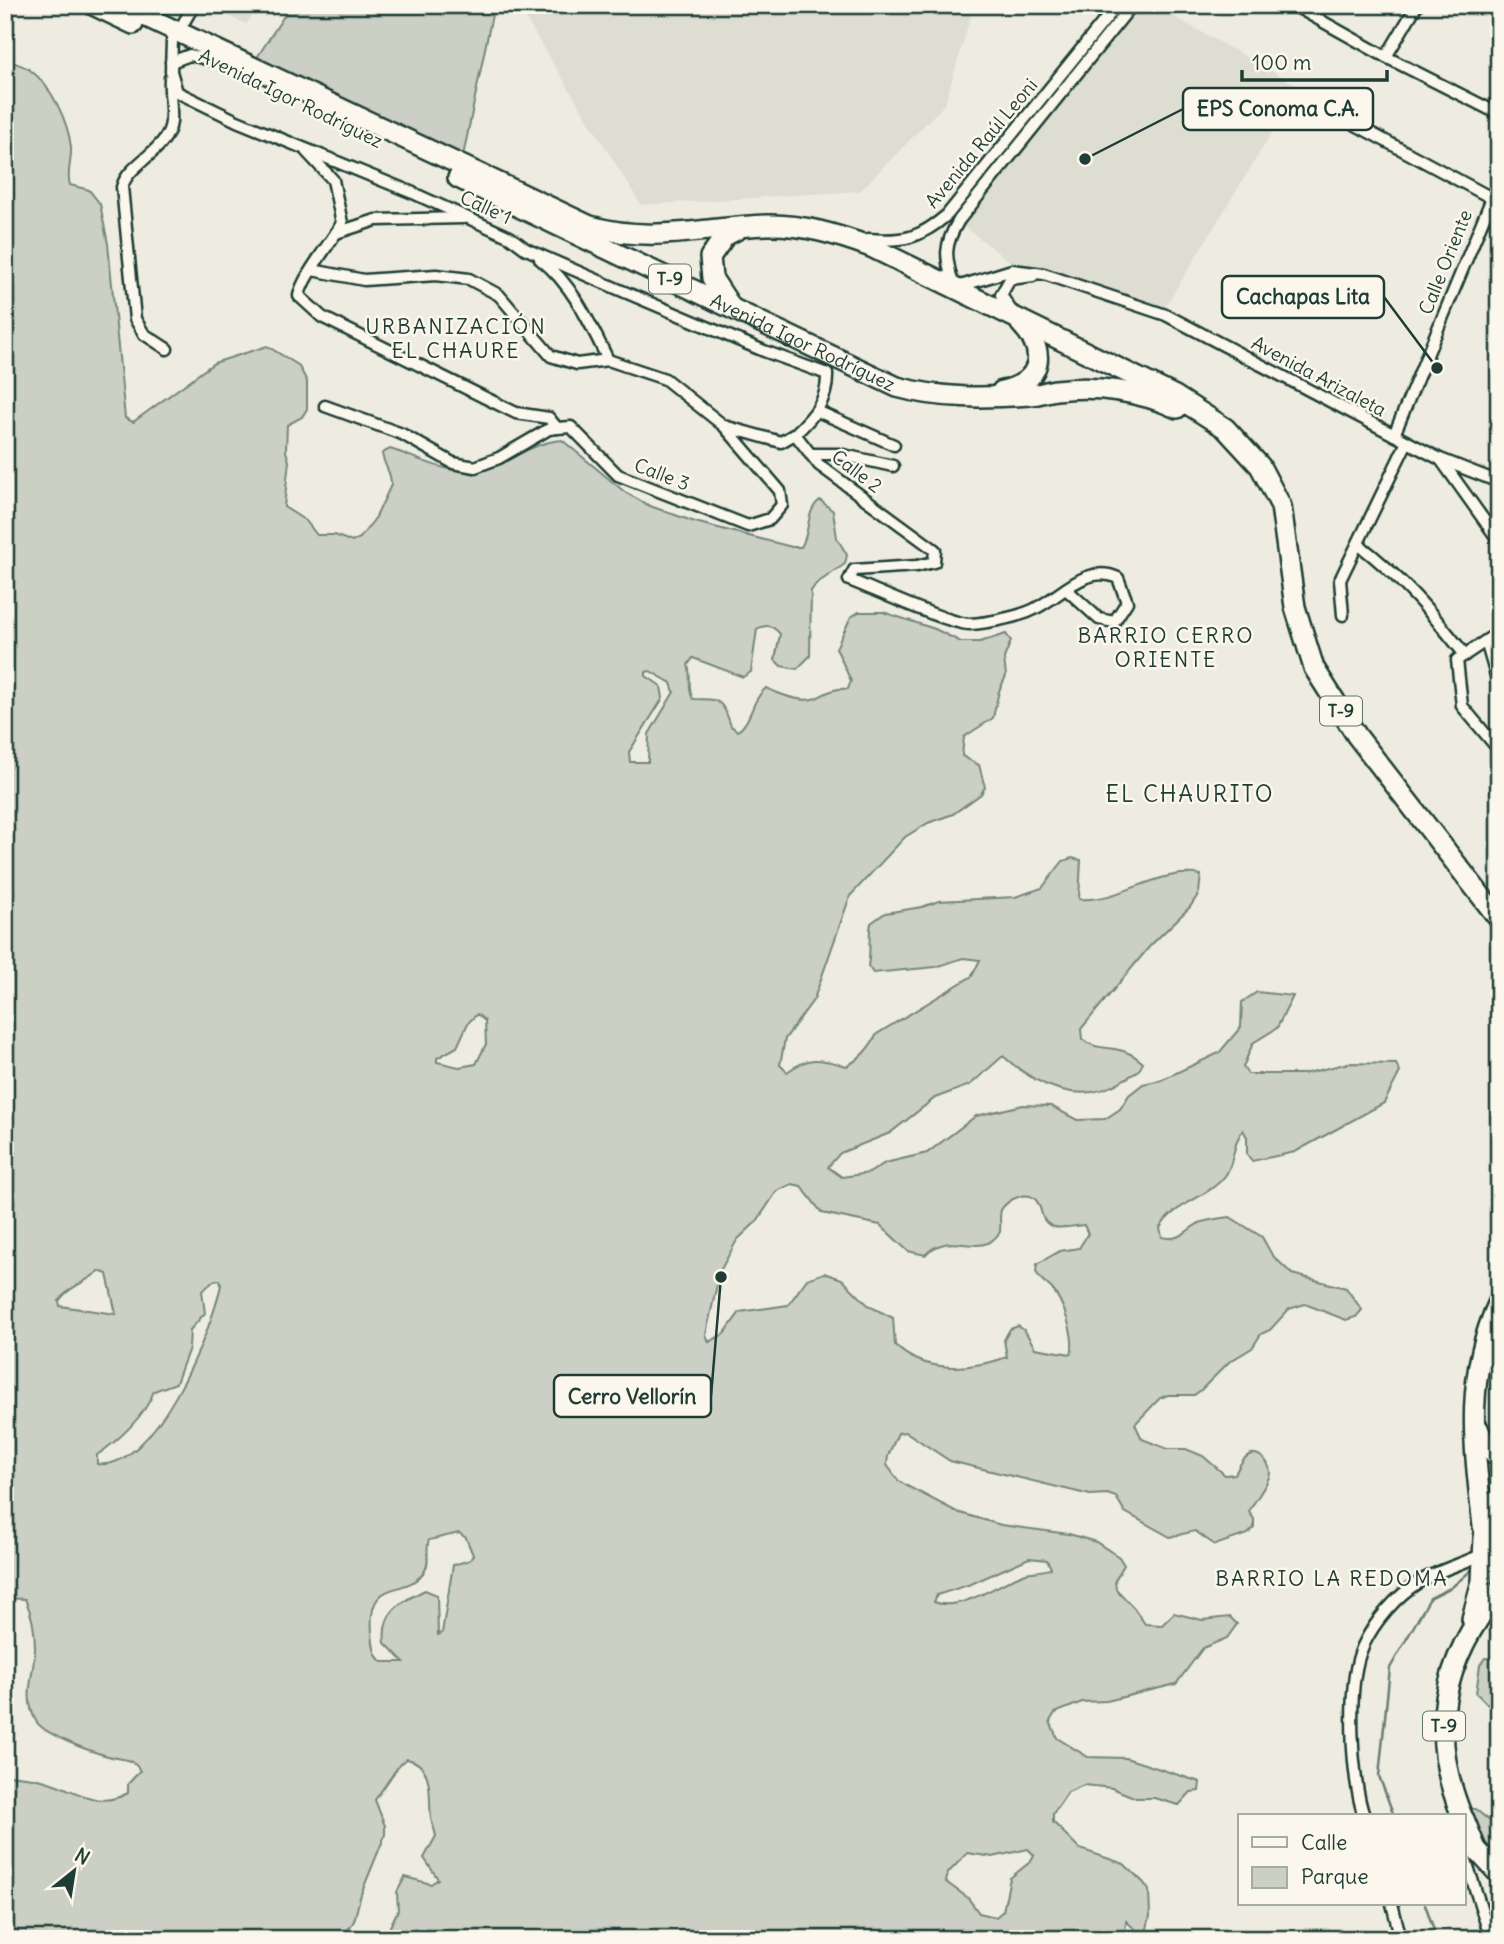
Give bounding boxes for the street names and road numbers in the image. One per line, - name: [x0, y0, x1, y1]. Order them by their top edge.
- street label: Avenida Igor Rodríguez: [195, 43, 387, 153]
- street label: Avenida Raúl Leoni: [920, 73, 1042, 213]
- street label: Calle 1: [456, 185, 516, 229]
- street label: Calle Oriente: [1413, 206, 1477, 318]
- road number: T-9: [649, 264, 691, 293]
- street label: Avenida Igor Rodríguez: [707, 288, 899, 396]
- street label: Avenida Arizaleta: [1248, 330, 1391, 422]
- street label: Calle 2: [827, 444, 887, 498]
- street label: Calle 3: [631, 453, 693, 495]
- road number: T-9: [1320, 696, 1362, 726]
- road number: T-9: [1423, 1712, 1465, 1741]

